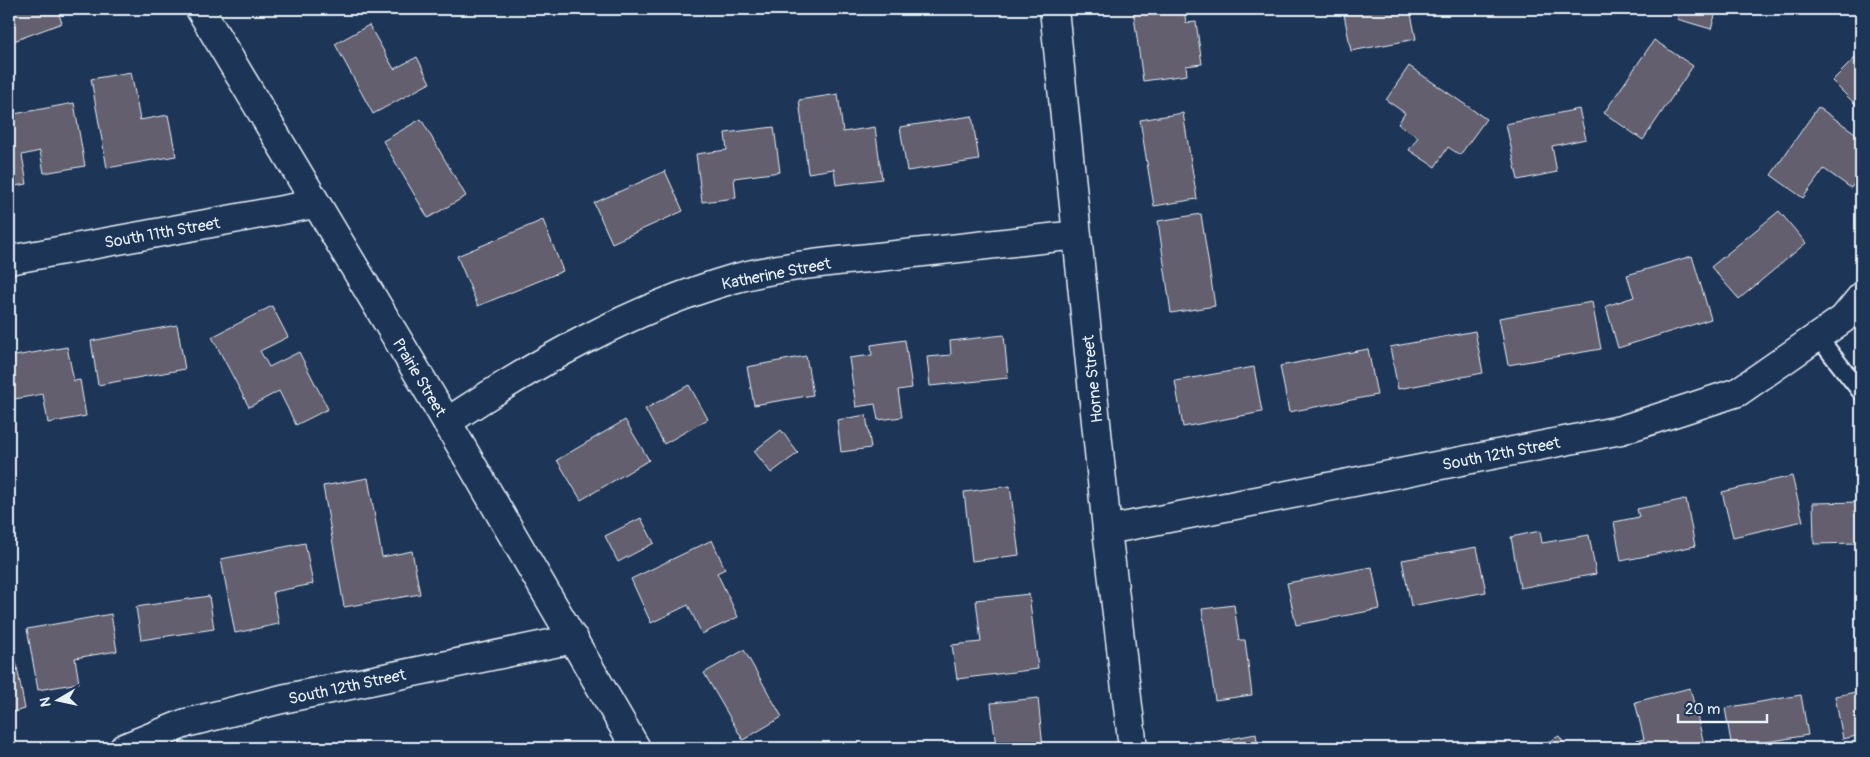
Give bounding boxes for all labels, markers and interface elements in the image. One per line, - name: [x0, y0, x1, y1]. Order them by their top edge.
- street label: South 11th Street: [103, 213, 222, 253]
- street label: Katherine Street: [720, 254, 833, 294]
- street label: Horne Street: [1078, 333, 1108, 424]
- street label: Prairie Street: [388, 335, 451, 421]
- street label: South 12th Street: [1441, 433, 1562, 475]
- street label: South 12th Street: [287, 665, 408, 709]
- north arrow: [32, 674, 82, 724]
- scale bar: [1678, 692, 1766, 724]
- text: N: [37, 696, 55, 708]
- text: 20 m: [1685, 700, 1720, 719]

